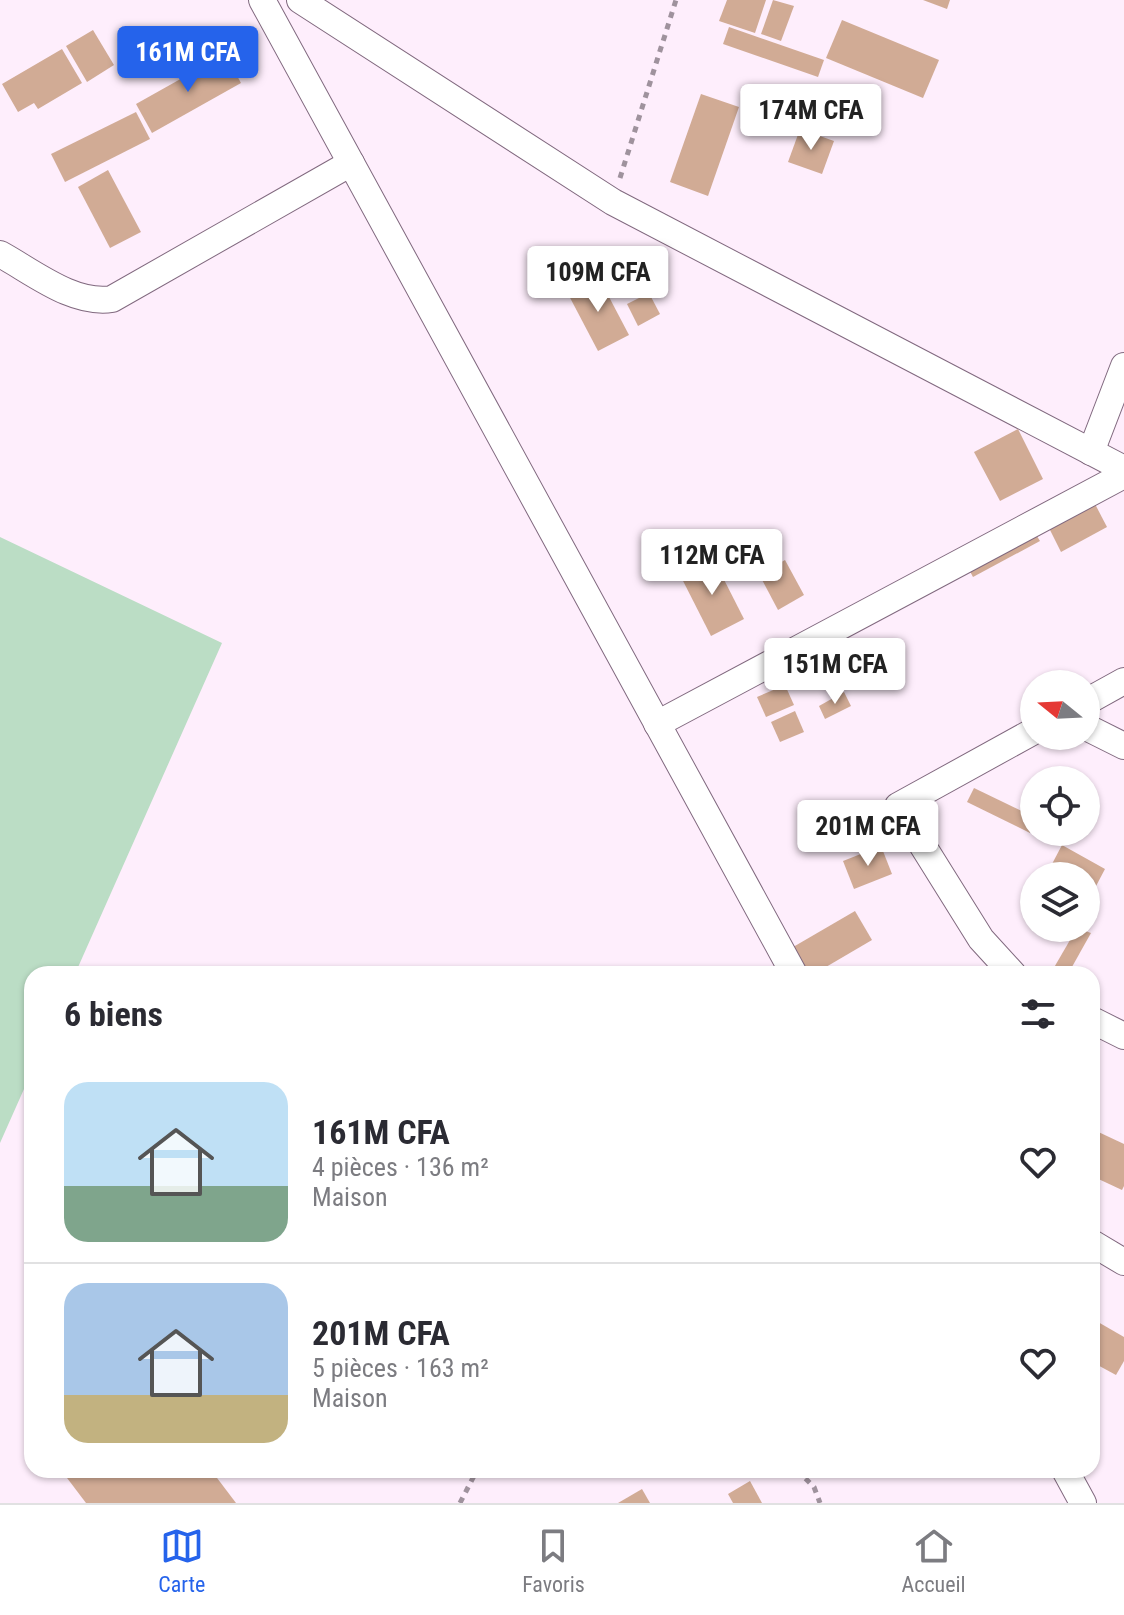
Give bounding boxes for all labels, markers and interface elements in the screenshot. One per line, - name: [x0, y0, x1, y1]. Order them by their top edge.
- pin: 161M CFA: [105, 26, 271, 94]
- text: 161M CFA: [135, 37, 241, 67]
- pin: 174M CFA: [728, 84, 894, 152]
- text: 174M CFA: [758, 95, 864, 125]
- pin: 109M CFA: [515, 246, 681, 314]
- text: 109M CFA: [545, 257, 651, 287]
- pin: 112M CFA: [629, 529, 795, 597]
- text: 112M CFA: [659, 540, 765, 570]
- pin: 151M CFA: [752, 638, 918, 706]
- text: 151M CFA: [782, 649, 888, 679]
- north arrow: [1020, 670, 1100, 750]
- map controls: [1020, 670, 1100, 942]
- button: locate: [1020, 766, 1100, 846]
- pin: 201M CFA: [785, 800, 951, 868]
- text: 201M CFA: [815, 811, 921, 841]
- button: layers: [1020, 862, 1100, 942]
- icon: filters: [1016, 992, 1060, 1036]
- text: 6 biens: [64, 994, 163, 1034]
- text: 161M CFA: [312, 1112, 450, 1152]
- icon: home: [128, 1114, 224, 1210]
- icon: heart: [1016, 1140, 1060, 1184]
- text: 4 pièces · 136 m²: [312, 1152, 489, 1182]
- text: Maison: [312, 1182, 388, 1212]
- text: 201M CFA: [312, 1313, 450, 1353]
- icon: home: [128, 1315, 224, 1411]
- icon: heart: [1016, 1341, 1060, 1385]
- text: 5 pièces · 163 m²: [312, 1353, 489, 1383]
- text: Maison: [312, 1383, 388, 1413]
- tab: Carte: [158, 1524, 205, 1597]
- tab: Favoris: [522, 1524, 585, 1597]
- tab: Accueil: [902, 1524, 966, 1597]

